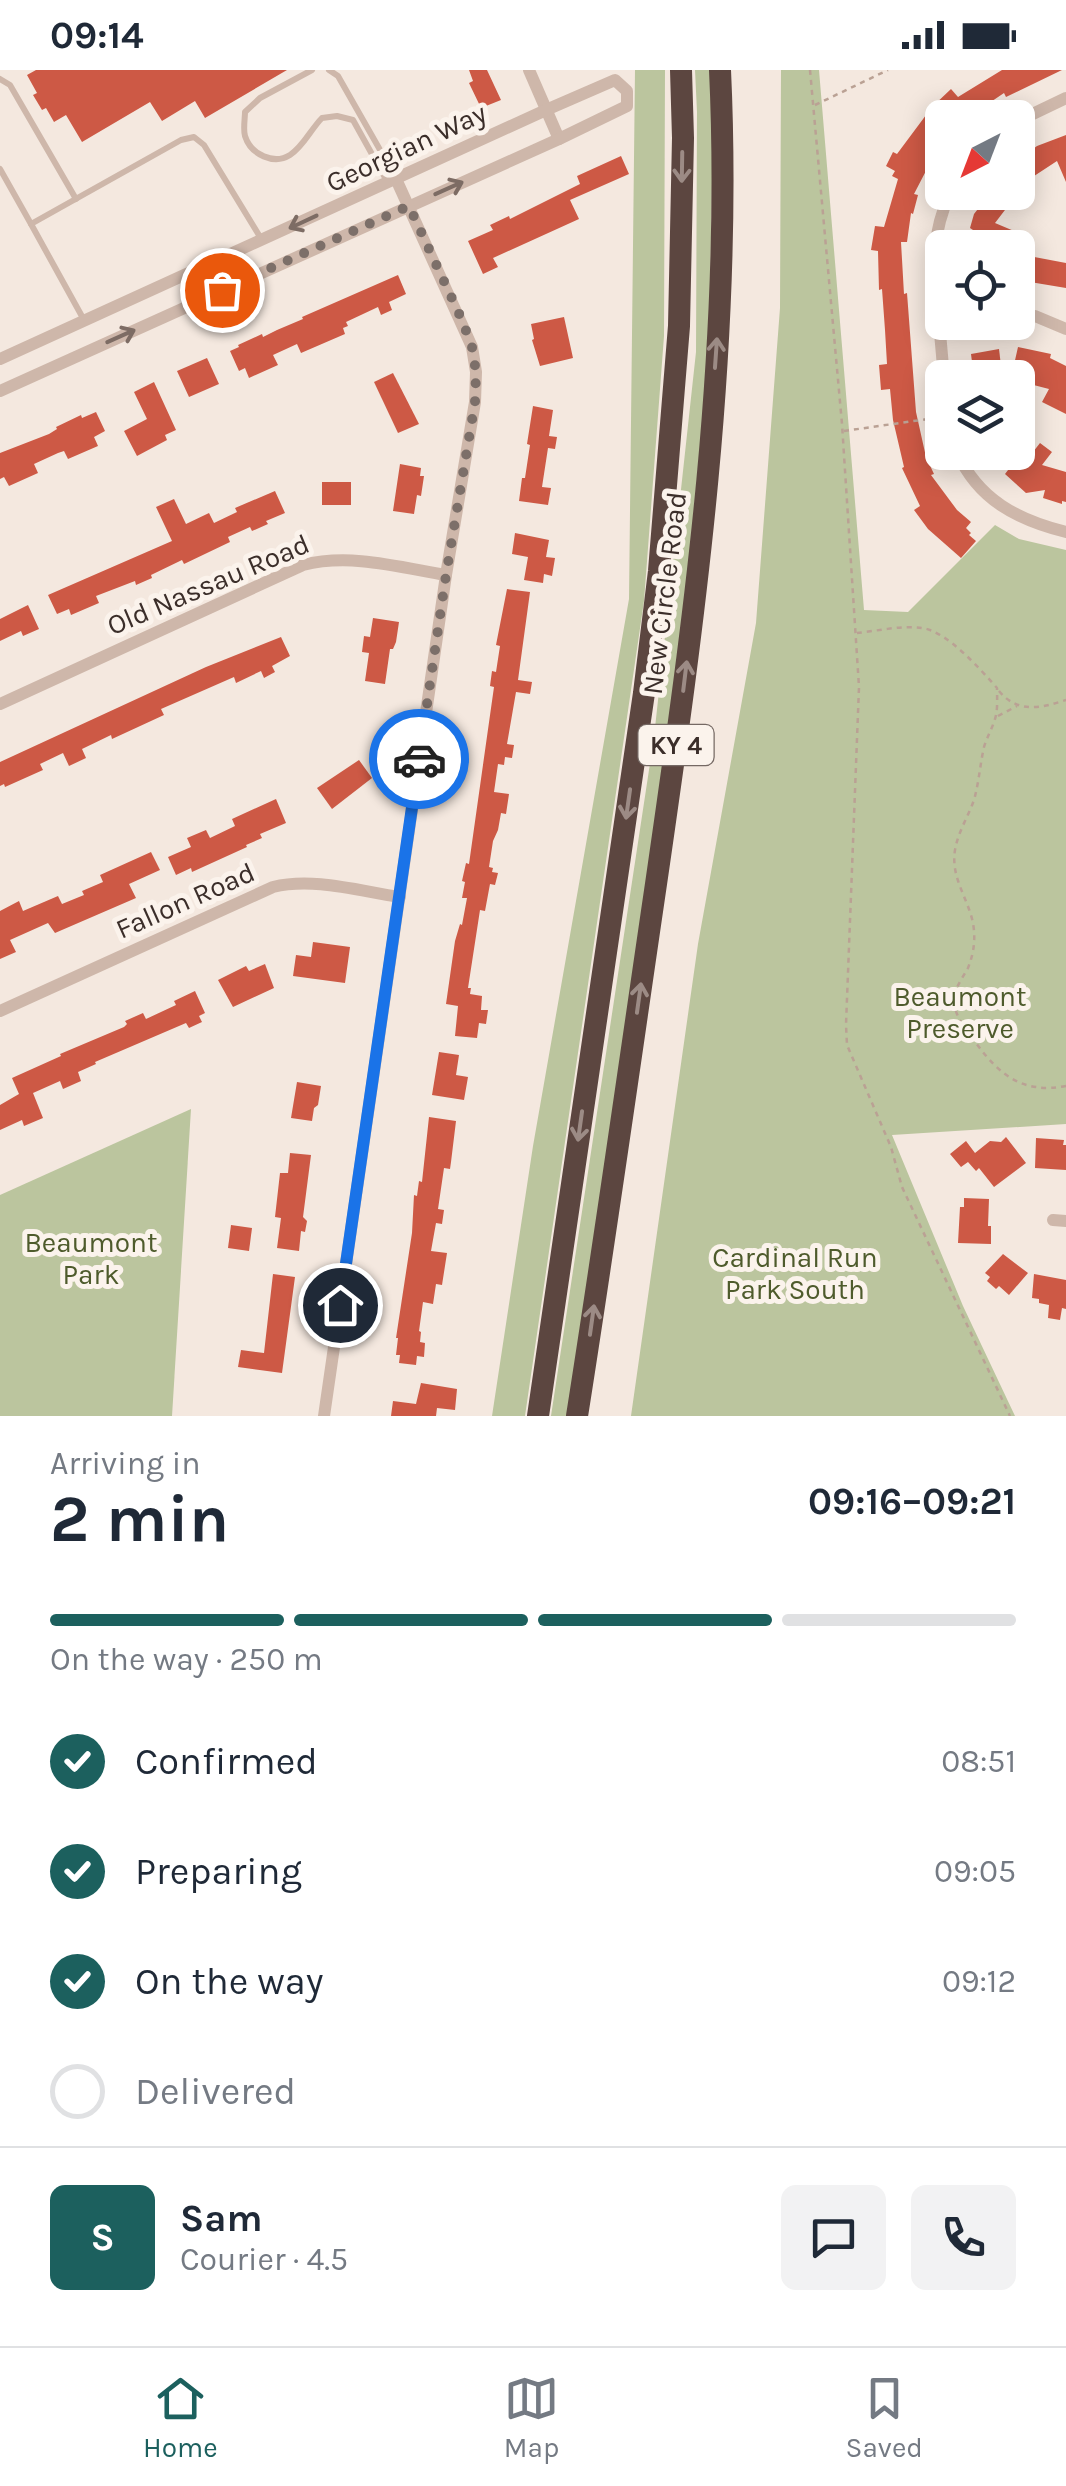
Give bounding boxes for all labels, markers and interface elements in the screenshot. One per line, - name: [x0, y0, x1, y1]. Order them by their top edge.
- text: 09:14: [50, 13, 144, 58]
- street label: Georgian Way: [321, 96, 492, 199]
- north arrow: [925, 100, 1035, 210]
- map controls: [925, 100, 1035, 470]
- one-way arrow: [672, 150, 692, 183]
- one-way arrow: [433, 178, 464, 196]
- one-way arrow: [289, 213, 319, 232]
- button: locate: [925, 230, 1035, 340]
- pin: [180, 248, 265, 333]
- icon: bag: [195, 263, 250, 318]
- one-way arrow: [105, 326, 135, 344]
- one-way arrow: [707, 337, 726, 370]
- button: layers: [925, 360, 1035, 470]
- street label: New Circle Road: [636, 490, 693, 696]
- street label: Old Nassau Road: [102, 527, 314, 642]
- one-way arrow: [677, 661, 695, 693]
- courier: [369, 709, 469, 809]
- road number: KY 4: [638, 725, 714, 765]
- icon: car: [392, 732, 447, 787]
- one-way arrow: [618, 788, 636, 820]
- street label: Fallon Road: [111, 855, 260, 946]
- park label: Beaumont Preserve: [893, 980, 1027, 1045]
- one-way arrow: [630, 982, 648, 1015]
- one-way arrow: [570, 1109, 588, 1142]
- park label: Beaumont Park: [24, 1226, 158, 1291]
- park label: Cardinal Run Park South: [712, 1241, 878, 1306]
- pin: [298, 1263, 383, 1348]
- icon: home: [313, 1278, 368, 1333]
- one-way arrow: [583, 1304, 601, 1336]
- text: Arriving in: [50, 1445, 201, 1482]
- text: 09:16–09:21: [808, 1479, 1016, 1524]
- text: 2 min: [50, 1481, 229, 1557]
- text: On the way · 250 m: [50, 1641, 323, 1678]
- icon: check: [50, 1734, 105, 1789]
- text: Confirmed: [135, 1739, 318, 1784]
- text: 08:51: [941, 1743, 1016, 1780]
- icon: check: [50, 1844, 105, 1899]
- text: Preparing: [135, 1849, 302, 1894]
- text: 09:05: [934, 1853, 1016, 1890]
- icon: check: [50, 1954, 105, 2009]
- text: On the way: [135, 1959, 323, 2004]
- text: 09:12: [942, 1963, 1016, 2000]
- text: Delivered: [135, 2069, 296, 2114]
- button: chat: [781, 2185, 886, 2290]
- button: phone: [911, 2185, 1016, 2290]
- text: Sam: [180, 2196, 263, 2241]
- text: S: [90, 2215, 115, 2260]
- text: Courier · 4.5: [180, 2241, 348, 2278]
- tab: Home: [143, 2371, 218, 2464]
- tab: Map: [504, 2371, 559, 2464]
- tab: Saved: [846, 2371, 923, 2464]

